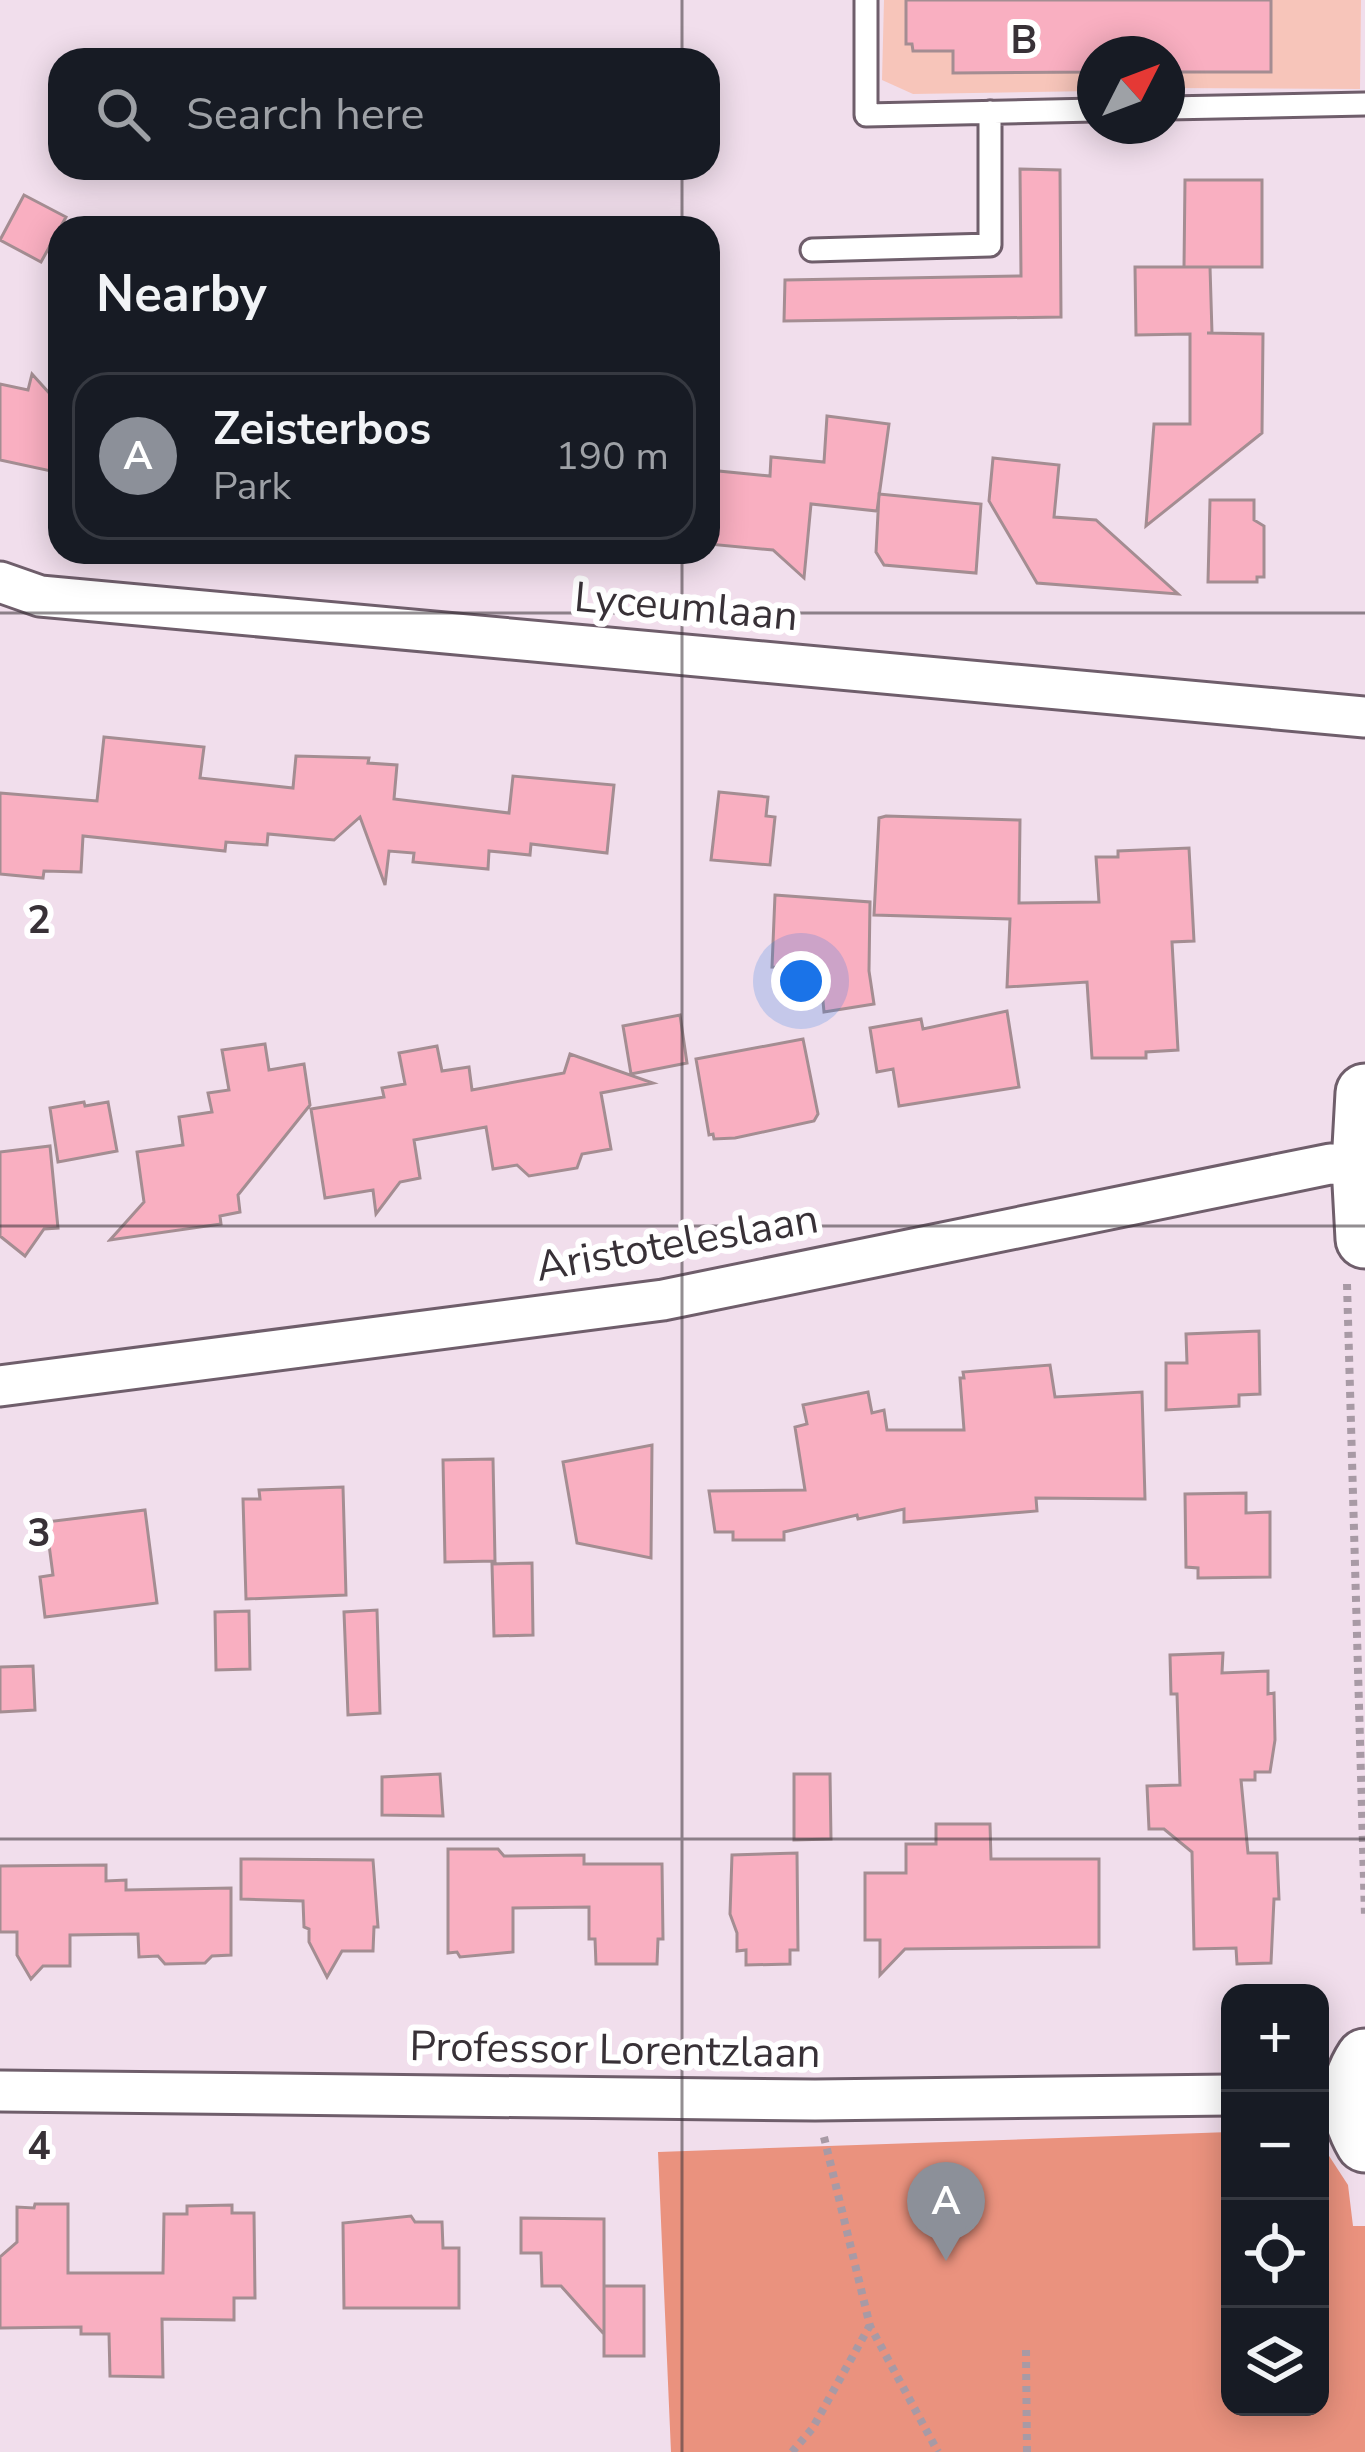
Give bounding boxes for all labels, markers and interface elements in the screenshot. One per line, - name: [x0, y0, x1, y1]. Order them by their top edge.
- text: B: [1011, 14, 1037, 67]
- north arrow: [1077, 36, 1185, 144]
- search box: [48, 48, 720, 180]
- icon: search: [90, 81, 156, 147]
- text: Search here: [186, 84, 425, 145]
- text: Nearby: [96, 259, 267, 329]
- text: Zeisterbos: [213, 399, 431, 460]
- text: A: [123, 430, 153, 483]
- text: 190 m: [555, 430, 669, 483]
- text: Park: [213, 460, 291, 513]
- street label: Lyceumlaan: [572, 569, 800, 645]
- text: 2: [27, 894, 51, 947]
- your location: [771, 951, 831, 1011]
- street label: Aristoteleslaan: [532, 1190, 822, 1296]
- text: 3: [27, 1507, 51, 1560]
- map controls: [1221, 1984, 1329, 2416]
- button: +: [1221, 1984, 1329, 2092]
- street label: Professor Lorentzlaan: [409, 2018, 821, 2082]
- button: −: [1221, 2092, 1329, 2200]
- text: 4: [27, 2120, 51, 2173]
- pin: A: [907, 2162, 985, 2261]
- button: locate: [1221, 2200, 1329, 2308]
- button: layers: [1221, 2308, 1329, 2416]

